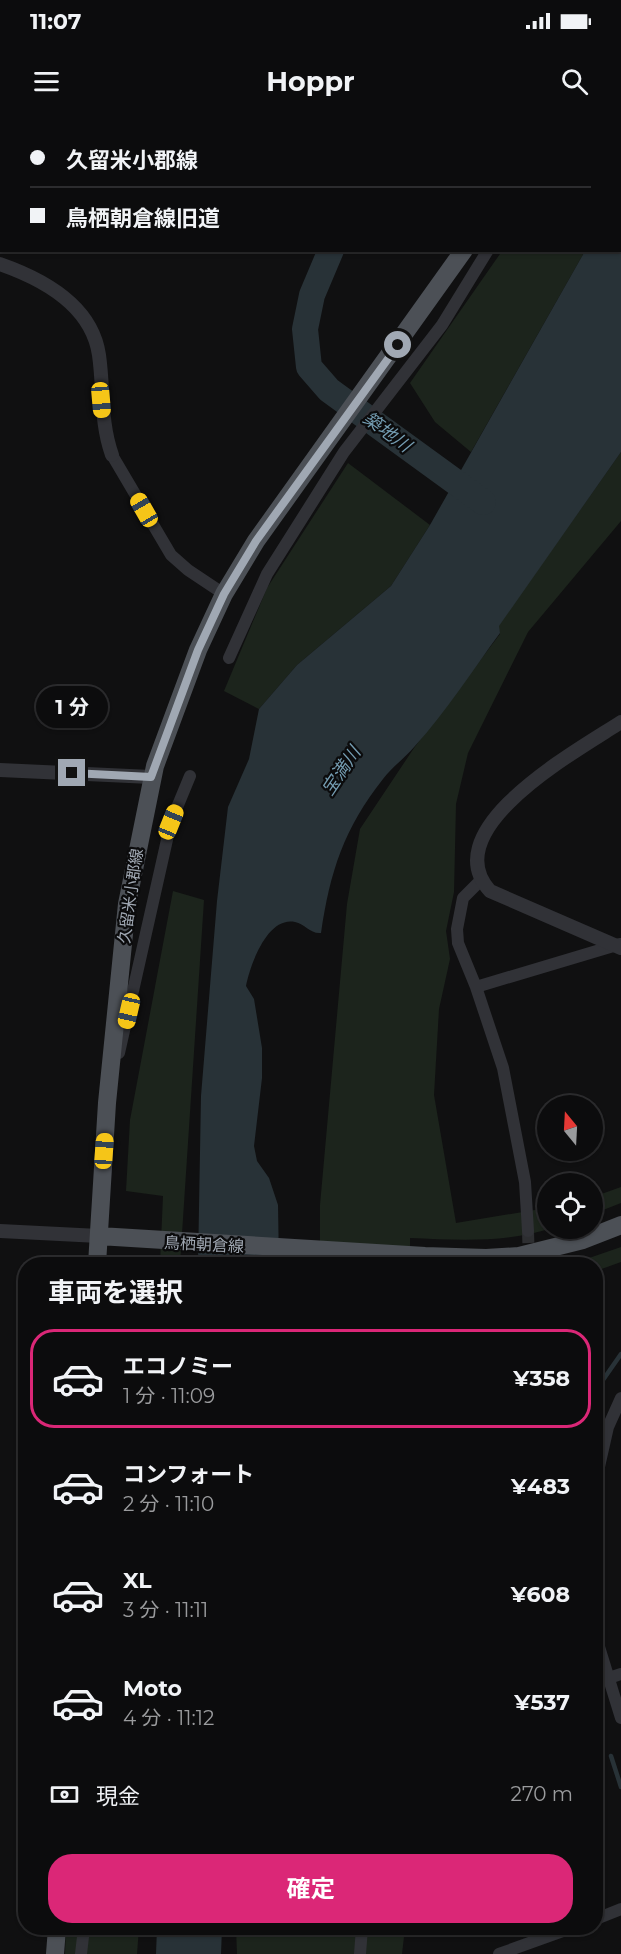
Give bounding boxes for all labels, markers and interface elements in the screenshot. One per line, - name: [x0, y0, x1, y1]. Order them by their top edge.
- text: 11:07: [30, 8, 82, 35]
- icon: menu: [30, 65, 63, 98]
- text: Hoppr: [266, 65, 355, 98]
- icon: search: [558, 65, 591, 98]
- text: 久留米小郡線: [66, 147, 198, 174]
- text: 鳥栖朝倉線旧道: [66, 205, 220, 232]
- route start: [384, 331, 411, 358]
- car: [90, 381, 112, 419]
- water label: 築地川: [359, 407, 417, 458]
- car: [127, 490, 161, 530]
- callout: 1 分: [36, 686, 108, 728]
- text: 1 分: [55, 695, 89, 719]
- water label: 宝満川: [317, 741, 366, 800]
- route end: [58, 759, 85, 786]
- car: [156, 802, 186, 842]
- street label: 久留米小郡線: [114, 847, 147, 945]
- car: [116, 991, 142, 1031]
- north arrow: [537, 1095, 603, 1161]
- map controls: [537, 1095, 603, 1239]
- car: [94, 1132, 114, 1170]
- button: locate: [537, 1173, 603, 1239]
- street label: 鳥栖朝倉線: [164, 1233, 244, 1256]
- text: 車両を選択: [48, 1276, 183, 1309]
- icon: car: [51, 1352, 105, 1406]
- text: エコノミー: [123, 1353, 233, 1380]
- text: ¥358: [513, 1365, 570, 1392]
- text: 1 分 · 11:09: [123, 1384, 215, 1408]
- icon: car: [51, 1460, 105, 1514]
- text: コンフォート: [123, 1461, 254, 1488]
- text: ¥483: [511, 1473, 570, 1500]
- text: 2 分 · 11:10: [123, 1492, 214, 1516]
- text: XL: [123, 1567, 152, 1594]
- icon: car: [51, 1568, 105, 1622]
- text: ¥608: [511, 1581, 570, 1608]
- text: 3 分 · 11:11: [123, 1598, 208, 1622]
- text: Moto: [123, 1675, 182, 1702]
- icon: car: [51, 1676, 105, 1730]
- text: ¥537: [514, 1689, 570, 1716]
- text: 4 分 · 11:12: [123, 1706, 214, 1730]
- icon: cash: [48, 1778, 81, 1811]
- text: 270 m: [511, 1782, 573, 1806]
- text: 現金: [96, 1783, 140, 1810]
- button: 確定: [48, 1854, 573, 1923]

